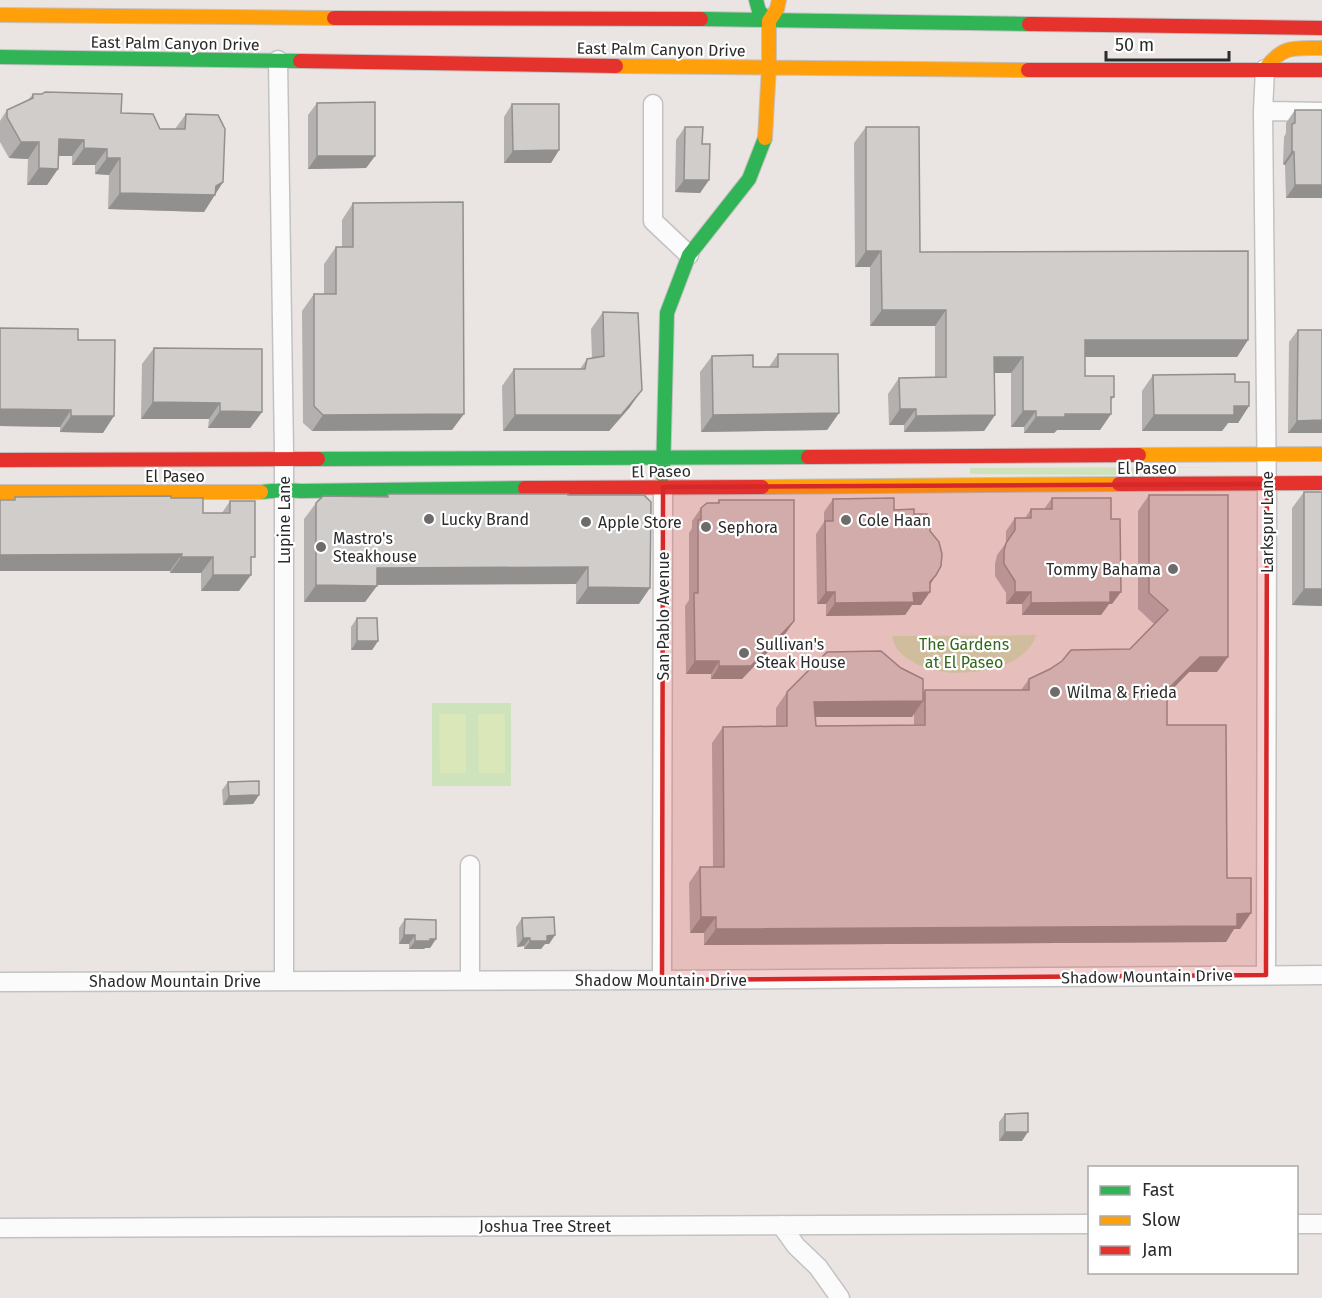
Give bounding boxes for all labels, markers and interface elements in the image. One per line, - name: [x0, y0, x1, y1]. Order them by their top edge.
- scale bar: [1106, 24, 1229, 62]
- street label: East Palm Canyon Drive: [90, 33, 260, 54]
- text: 50 m: [1115, 34, 1154, 56]
- street label: East Palm Canyon Drive: [576, 39, 746, 60]
- street label: El Paseo: [1117, 459, 1177, 478]
- street label: El Paseo: [631, 461, 691, 482]
- street label: El Paseo: [145, 467, 205, 486]
- street label: Larkspur Lane: [1258, 471, 1277, 573]
- street label: Lupine Lane: [275, 476, 294, 564]
- place label: Lucky Brand: [441, 510, 529, 529]
- place label: Cole Haan: [858, 511, 931, 530]
- marker: Lucky Brand: [422, 512, 436, 526]
- place label: Apple Store: [598, 513, 682, 532]
- marker: Cole Haan: [839, 513, 853, 527]
- marker: Apple Store: [579, 515, 593, 529]
- place label: Sephora: [718, 518, 778, 537]
- marker: Sephora: [699, 520, 713, 534]
- place label: Mastro's Steakhouse: [333, 529, 417, 566]
- marker: Mastro's Steakhouse: [314, 540, 328, 554]
- street label: San Pablo Avenue: [654, 552, 673, 680]
- place label: Tommy Bahama: [1046, 560, 1161, 579]
- marker: Tommy Bahama: [1166, 562, 1180, 576]
- place label: Sullivan's Steak House: [756, 635, 846, 672]
- park label: The Gardens at El Paseo: [919, 635, 1009, 672]
- marker: Sullivan's Steak House: [737, 646, 751, 660]
- place label: Wilma & Frieda: [1067, 683, 1177, 702]
- marker: Wilma & Frieda: [1048, 685, 1062, 699]
- street label: Shadow Mountain Drive: [1061, 966, 1233, 987]
- street label: Shadow Mountain Drive: [575, 971, 747, 990]
- street label: Shadow Mountain Drive: [89, 972, 261, 991]
- legend: [1088, 1166, 1298, 1274]
- text: Fast: [1142, 1179, 1175, 1201]
- text: Slow: [1142, 1209, 1181, 1231]
- street label: Joshua Tree Street: [479, 1217, 611, 1236]
- text: Jam: [1142, 1239, 1173, 1261]

